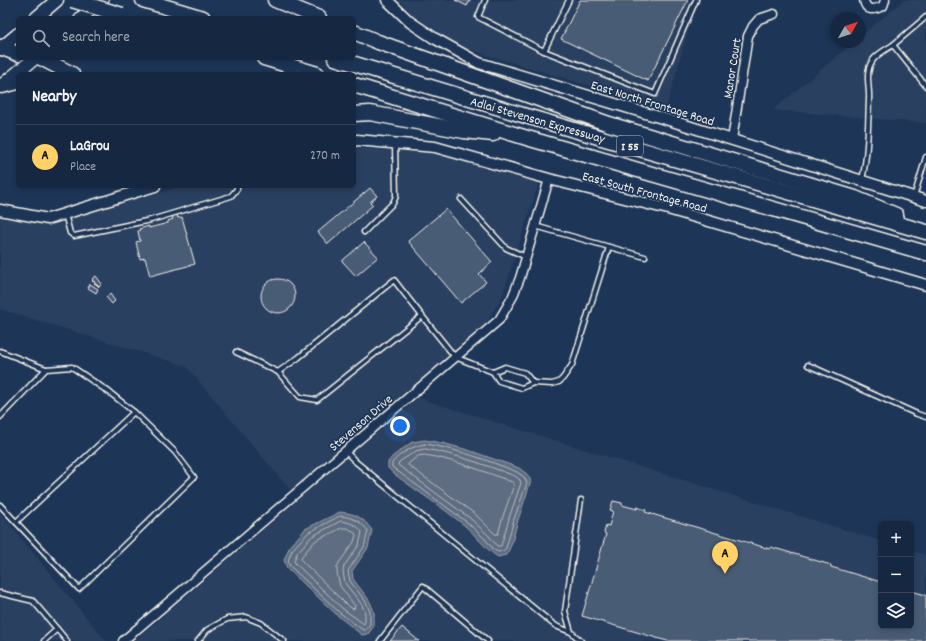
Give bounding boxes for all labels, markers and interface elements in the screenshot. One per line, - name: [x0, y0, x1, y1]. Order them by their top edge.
- north arrow: [830, 12, 866, 48]
- search box: [16, 16, 356, 60]
- icon: search: [30, 27, 52, 49]
- text: Search here: [62, 27, 130, 49]
- street label: Manor Court: [719, 37, 748, 100]
- street label: East North Frontage Road: [588, 77, 716, 132]
- text: Nearby: [32, 86, 76, 110]
- street label: Adlai Stevenson Expressway: [468, 93, 608, 150]
- text: LaGrou: [70, 136, 109, 158]
- road number: I 55: [617, 136, 643, 156]
- text: A: [41, 147, 49, 166]
- text: 270 m: [310, 147, 340, 166]
- text: Place: [70, 158, 96, 177]
- street label: East South Frontage Road: [580, 168, 709, 219]
- street label: Stevenson Drive: [326, 391, 398, 457]
- your location: [390, 416, 410, 436]
- map controls: [878, 521, 914, 629]
- button: +: [878, 521, 914, 557]
- pin: A: [712, 541, 738, 574]
- button: −: [878, 557, 914, 593]
- button: layers: [878, 593, 914, 629]

